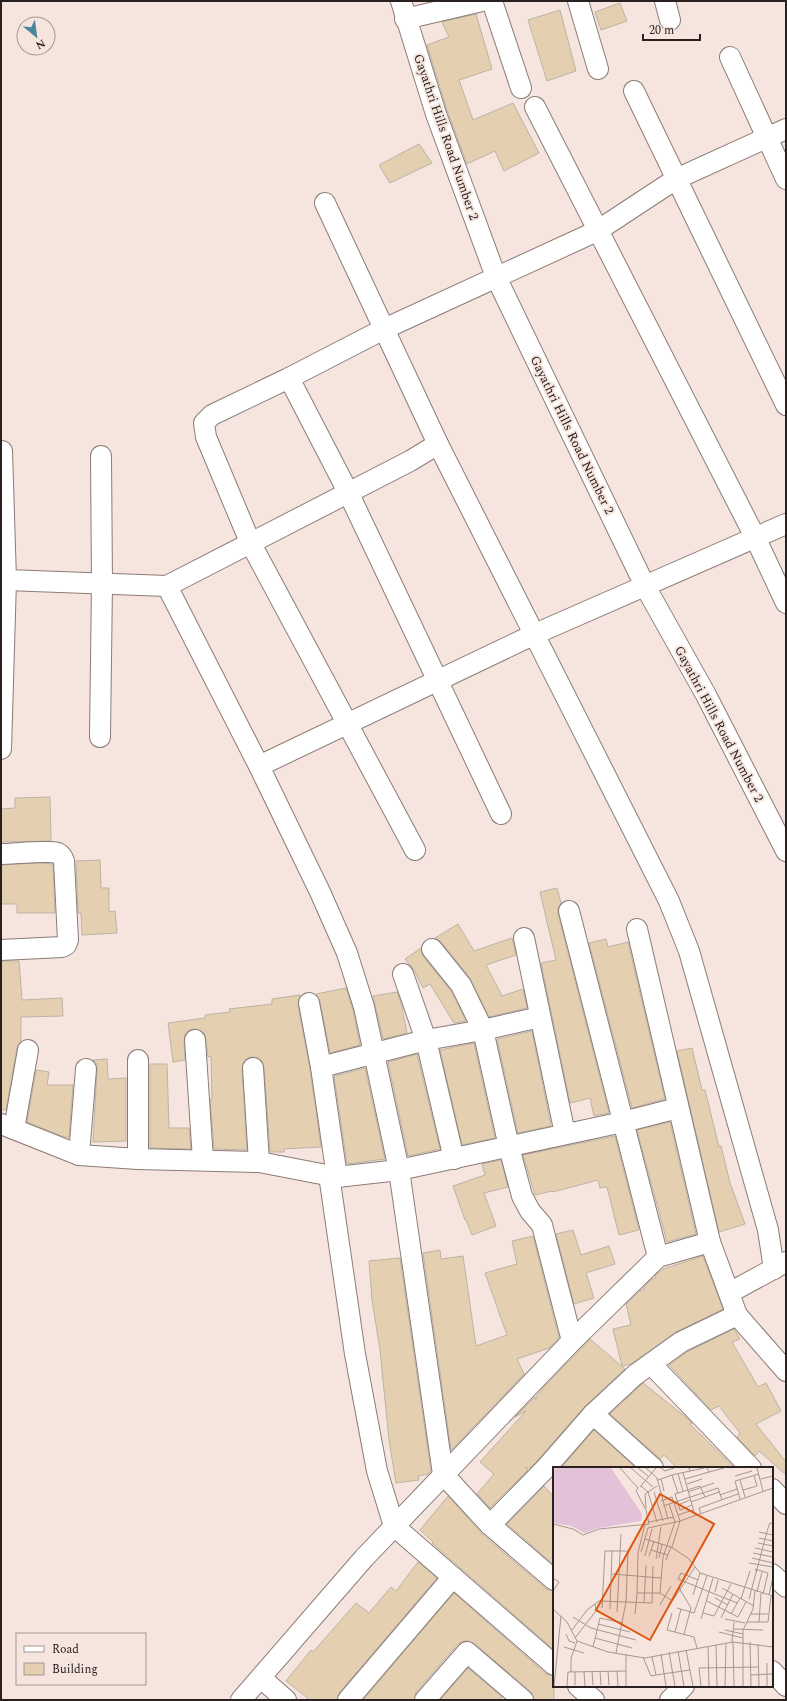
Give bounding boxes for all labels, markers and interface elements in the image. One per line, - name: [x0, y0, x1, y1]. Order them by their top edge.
- north arrow: [16, 16, 56, 56]
- scale bar: [643, 16, 700, 42]
- text: 20 m: [649, 21, 674, 40]
- text: N: [33, 35, 49, 54]
- street label: Gayathri Hills Road Number 2: [408, 51, 484, 223]
- street label: Gayathri Hills Road Number 2: [525, 352, 619, 518]
- street label: Gayathri Hills Road Number 2: [669, 642, 769, 806]
- inset map: [553, 1467, 773, 1687]
- legend: [16, 1633, 146, 1685]
- text: Road: [52, 1640, 79, 1659]
- text: Building: [52, 1660, 98, 1679]

